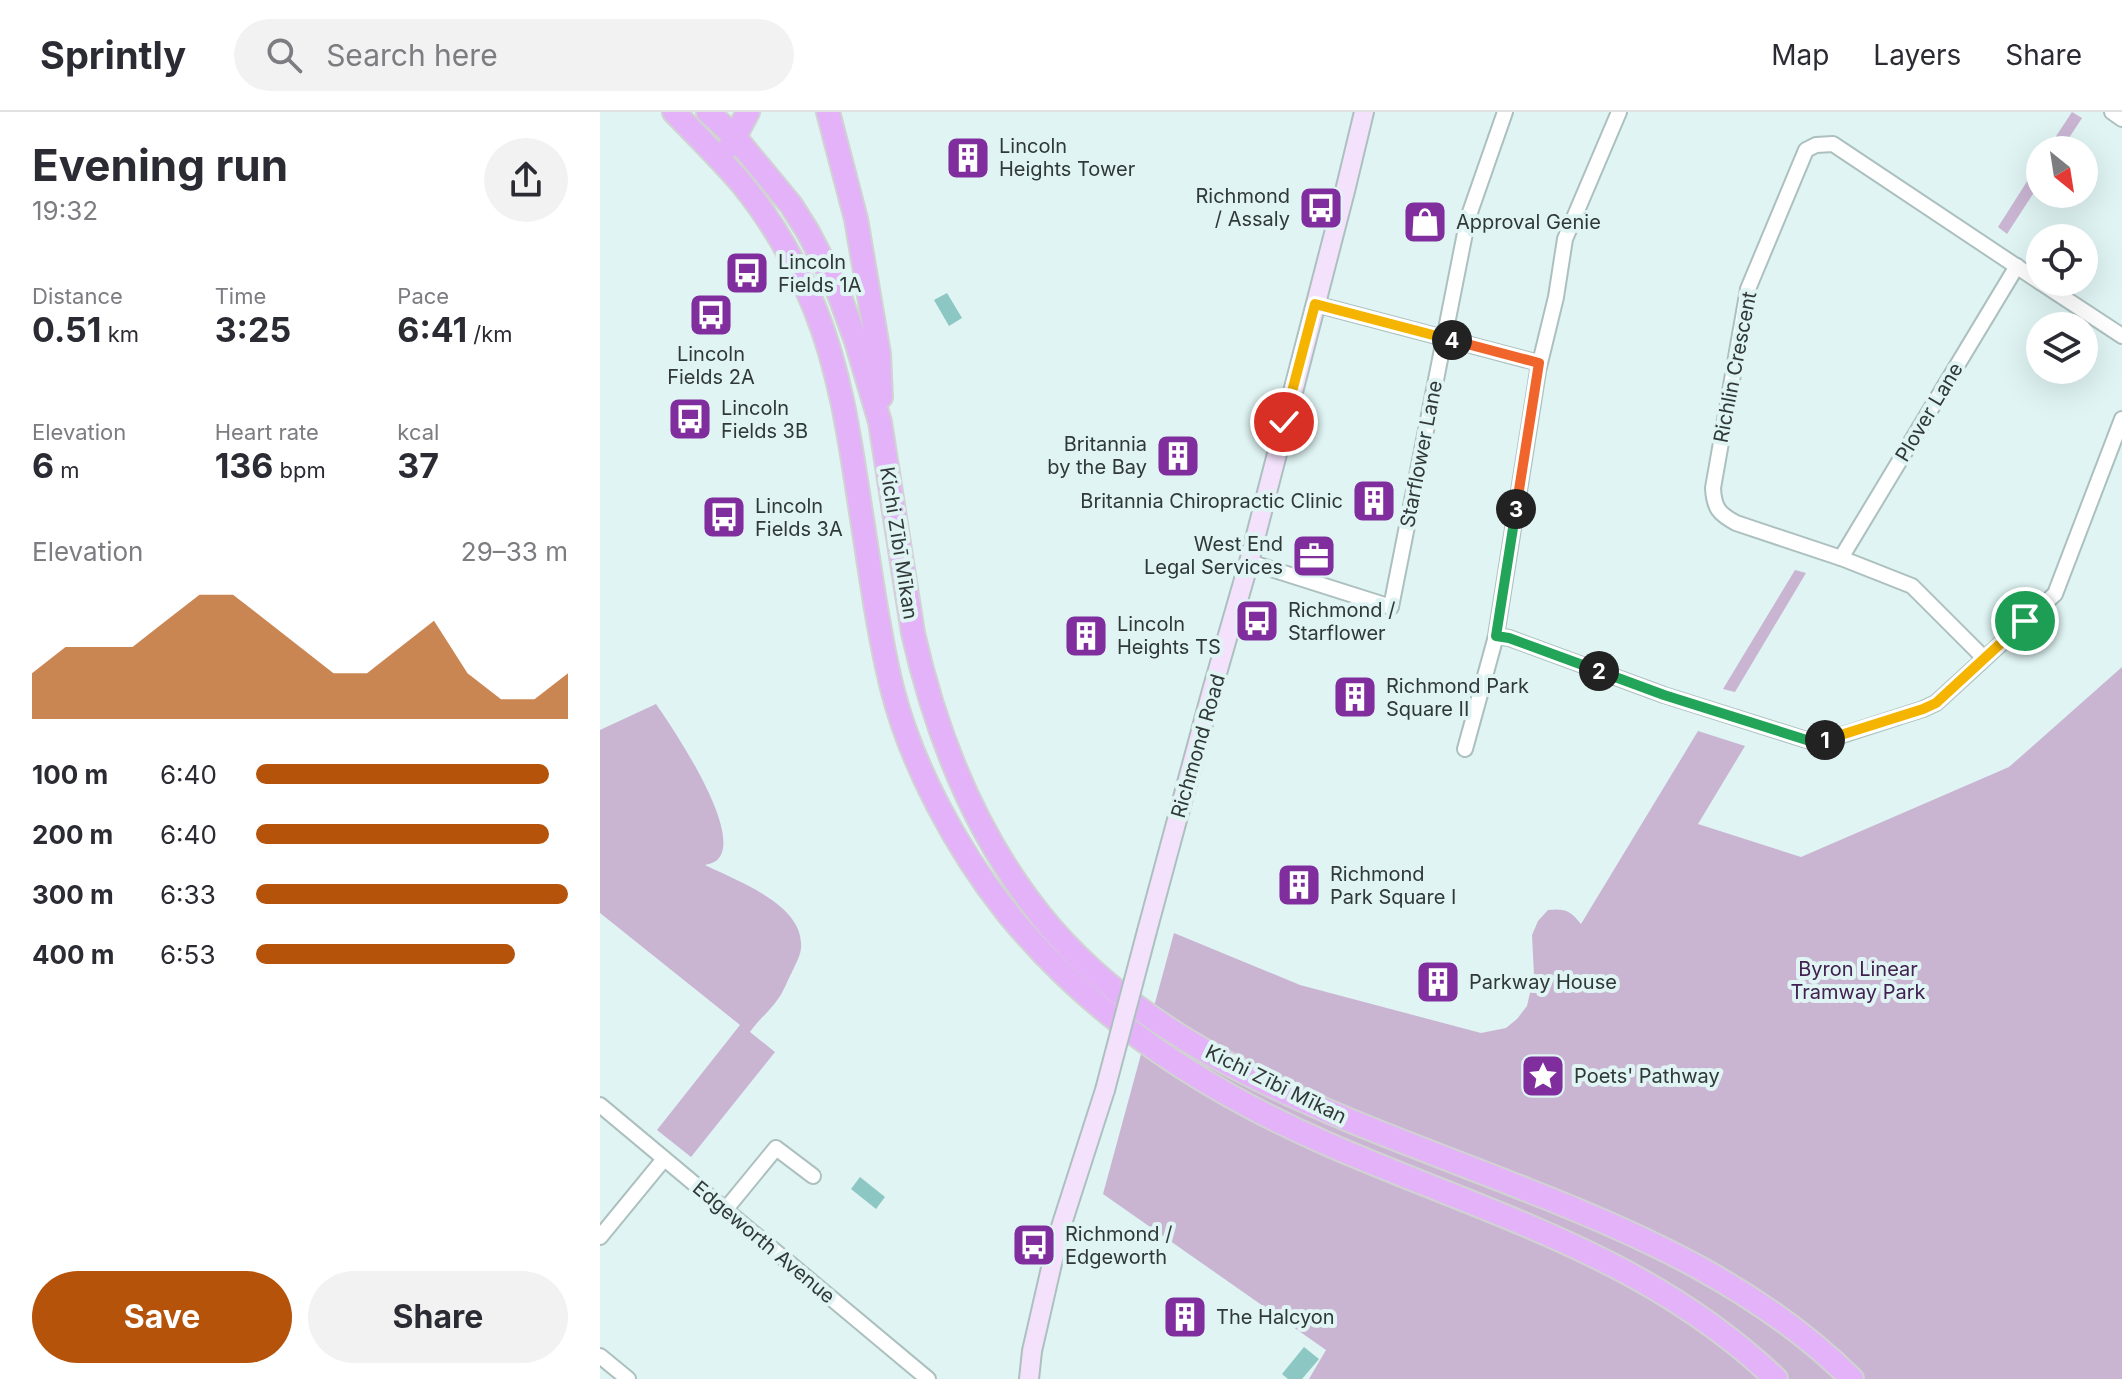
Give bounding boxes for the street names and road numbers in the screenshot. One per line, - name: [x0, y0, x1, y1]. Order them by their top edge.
- street label: Richlin Crescent: [1709, 289, 1762, 445]
- street label: Plover Lane: [1890, 358, 1968, 466]
- street label: Starflower Lane: [1395, 378, 1447, 530]
- street label: Kichi Zībī Mīkan: [875, 465, 923, 621]
- street label: Richmond Road: [1166, 671, 1230, 821]
- street label: Kichi Zībī Mīkan: [1201, 1039, 1351, 1129]
- street label: Edgeworth Avenue: [688, 1176, 840, 1308]

